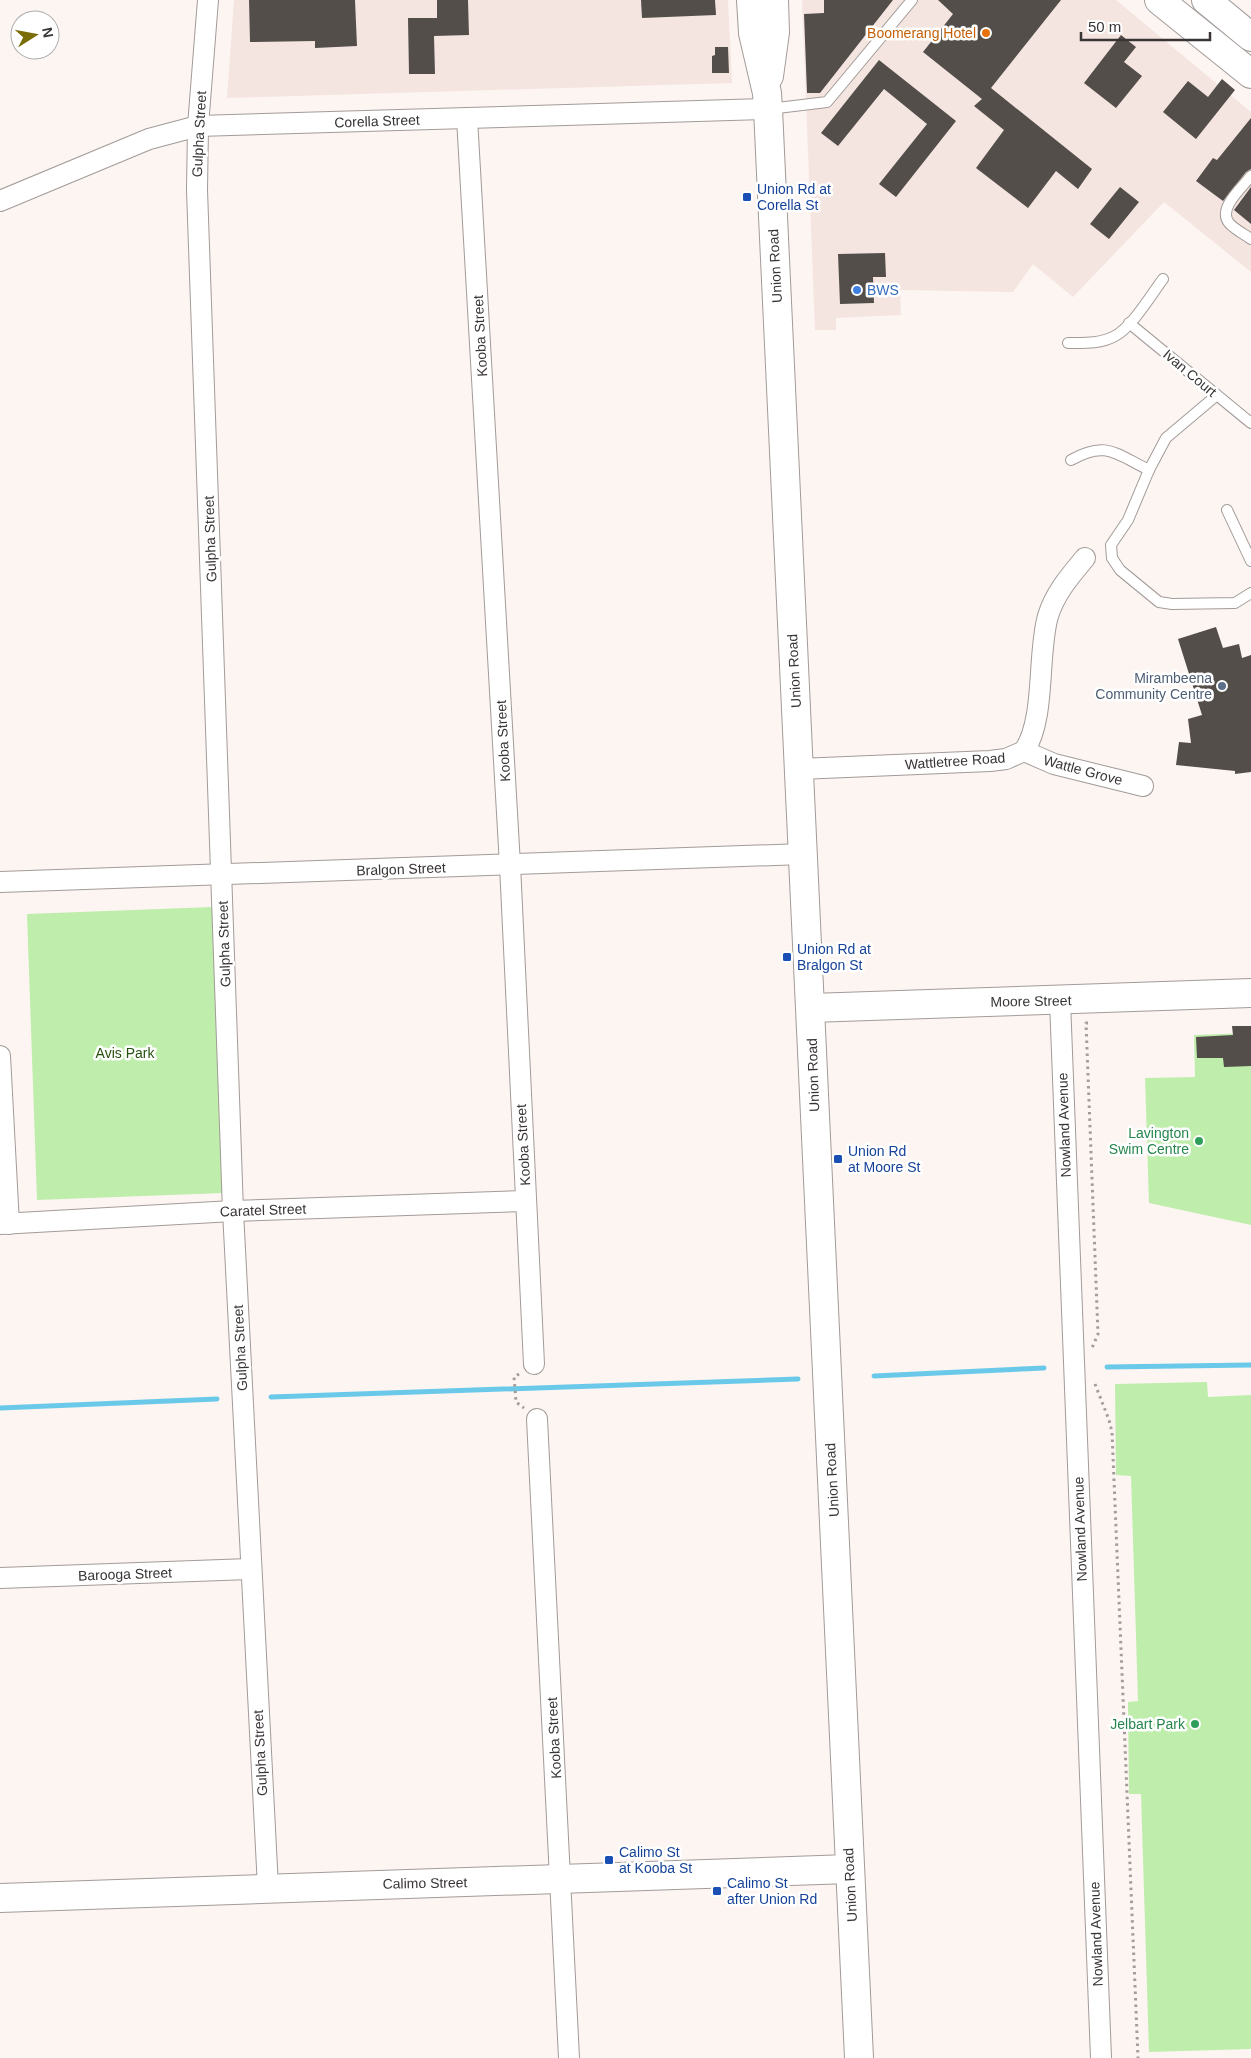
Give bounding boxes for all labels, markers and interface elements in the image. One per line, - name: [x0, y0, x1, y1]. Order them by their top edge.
- north arrow: [10, 10, 60, 60]
- scale bar: [1081, 10, 1210, 42]
- text: 50 m: [1088, 18, 1121, 35]
- place label: Boomerang Hotel: [867, 25, 976, 41]
- text: N: [39, 26, 57, 39]
- marker: Boomerang Hotel: [980, 27, 992, 39]
- street label: Gulpha Street: [189, 90, 209, 178]
- street label: Corella Street: [334, 112, 420, 130]
- place label: Union Rd at Corella St: [757, 181, 831, 213]
- marker: Union Rd at Corella St: [741, 191, 753, 203]
- street label: Union Road: [765, 229, 785, 303]
- place label: BWS: [867, 282, 899, 298]
- marker: BWS: [851, 284, 863, 296]
- street label: Kooba Street: [470, 295, 490, 377]
- street label: Ivan Court: [1160, 346, 1220, 400]
- street label: Gulpha Street: [200, 495, 220, 582]
- street label: Union Road: [784, 634, 804, 708]
- place label: Mirambeena Community Centre: [1095, 670, 1212, 702]
- marker: Mirambeena Community Centre: [1216, 680, 1228, 692]
- street label: Kooba Street: [493, 700, 513, 782]
- street label: Wattletree Road: [904, 750, 1006, 772]
- street label: Wattle Grove: [1042, 752, 1124, 788]
- street label: Bralgon Street: [356, 859, 446, 879]
- street label: Gulpha Street: [214, 900, 234, 987]
- place label: Union Rd at Bralgon St: [797, 941, 871, 973]
- marker: Union Rd at Bralgon St: [781, 951, 793, 963]
- street label: Moore Street: [990, 992, 1072, 1010]
- street label: Union Road: [804, 1038, 822, 1112]
- park label: Avis Park: [96, 1045, 155, 1061]
- street label: Nowland Avenue: [1054, 1072, 1074, 1178]
- street label: Kooba Street: [513, 1104, 533, 1186]
- place label: Lavington Swim Centre: [1109, 1125, 1189, 1157]
- marker: Lavington Swim Centre: [1193, 1135, 1205, 1147]
- place label: Union Rd at Moore St: [848, 1143, 920, 1175]
- marker: Union Rd at Moore St: [832, 1153, 844, 1165]
- street label: Caratel Street: [220, 1200, 307, 1220]
- street label: Gulpha Street: [230, 1304, 250, 1392]
- street label: Union Road: [822, 1443, 842, 1517]
- street label: Nowland Avenue: [1070, 1476, 1090, 1582]
- street label: Barooga Street: [78, 1564, 172, 1584]
- street label: Kooba Street: [544, 1697, 564, 1779]
- street label: Gulpha Street: [250, 1709, 270, 1797]
- place label: Jelbart Park: [1110, 1716, 1186, 1732]
- marker: Jelbart Park: [1189, 1718, 1201, 1730]
- place label: Calimo St at Kooba St: [619, 1844, 692, 1876]
- street label: Union Road: [840, 1848, 860, 1922]
- marker: Calimo St at Kooba St: [603, 1854, 615, 1866]
- street label: Calimo Street: [382, 1874, 468, 1892]
- place label: Calimo St after Union Rd: [727, 1875, 817, 1907]
- street label: Nowland Avenue: [1086, 1881, 1106, 1987]
- marker: Calimo St after Union Rd: [711, 1885, 723, 1897]

